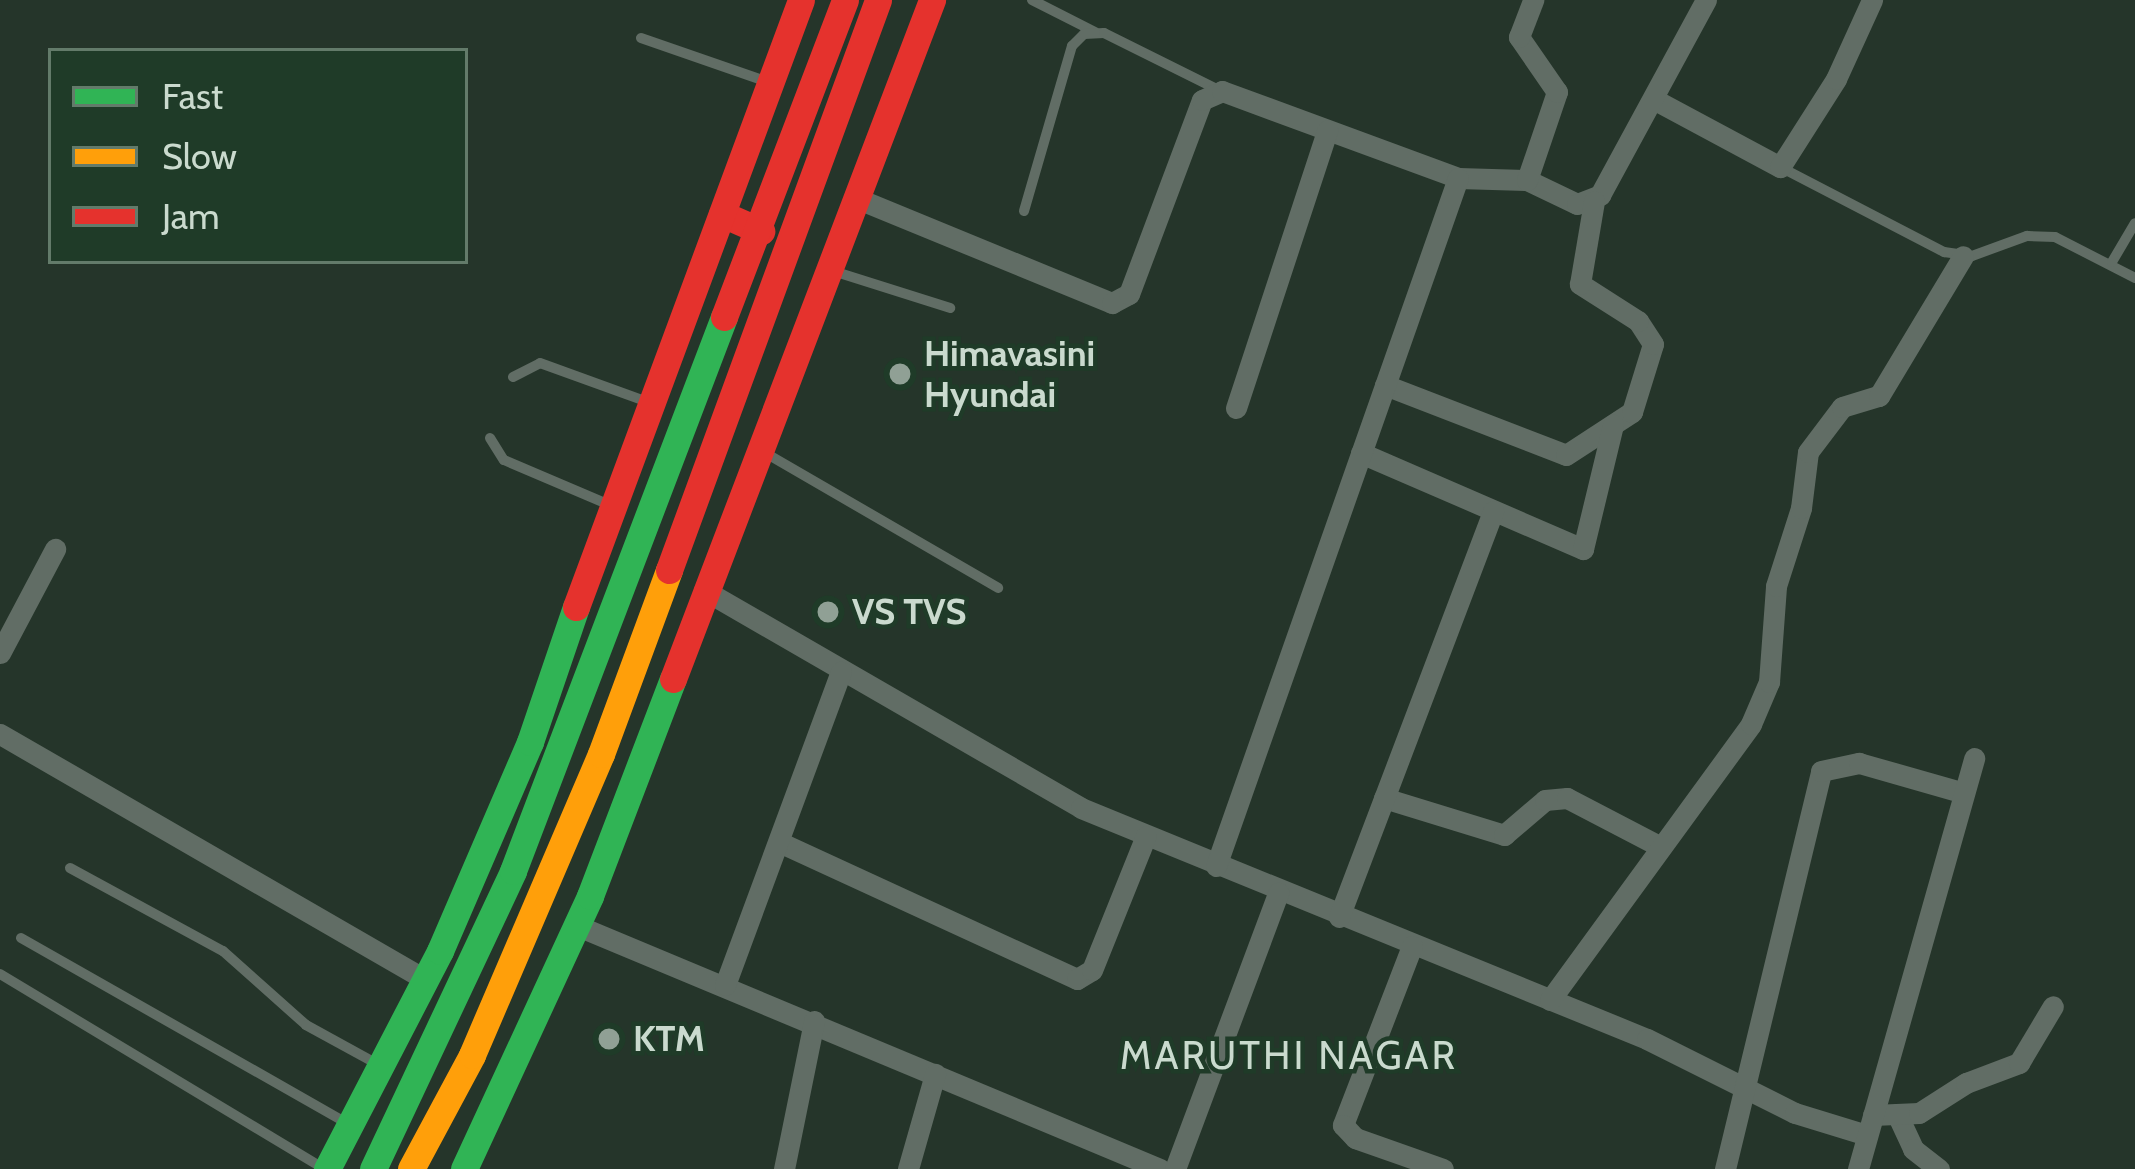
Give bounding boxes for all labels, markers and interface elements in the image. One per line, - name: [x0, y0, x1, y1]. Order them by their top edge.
- legend: [48, 48, 468, 264]
- text: Fast: [162, 74, 223, 118]
- text: Slow: [162, 134, 237, 178]
- text: Jam: [162, 194, 220, 238]
- place label: Himavasini Hyundai: [924, 331, 1095, 416]
- marker: Himavasini Hyundai: [887, 361, 913, 387]
- place label: VS TVS: [852, 590, 966, 634]
- marker: VS TVS: [815, 599, 841, 625]
- place label: KTM: [633, 1017, 705, 1061]
- marker: KTM: [596, 1026, 622, 1052]
- district label: MARUTHI NAGAR: [1120, 1032, 1458, 1078]

